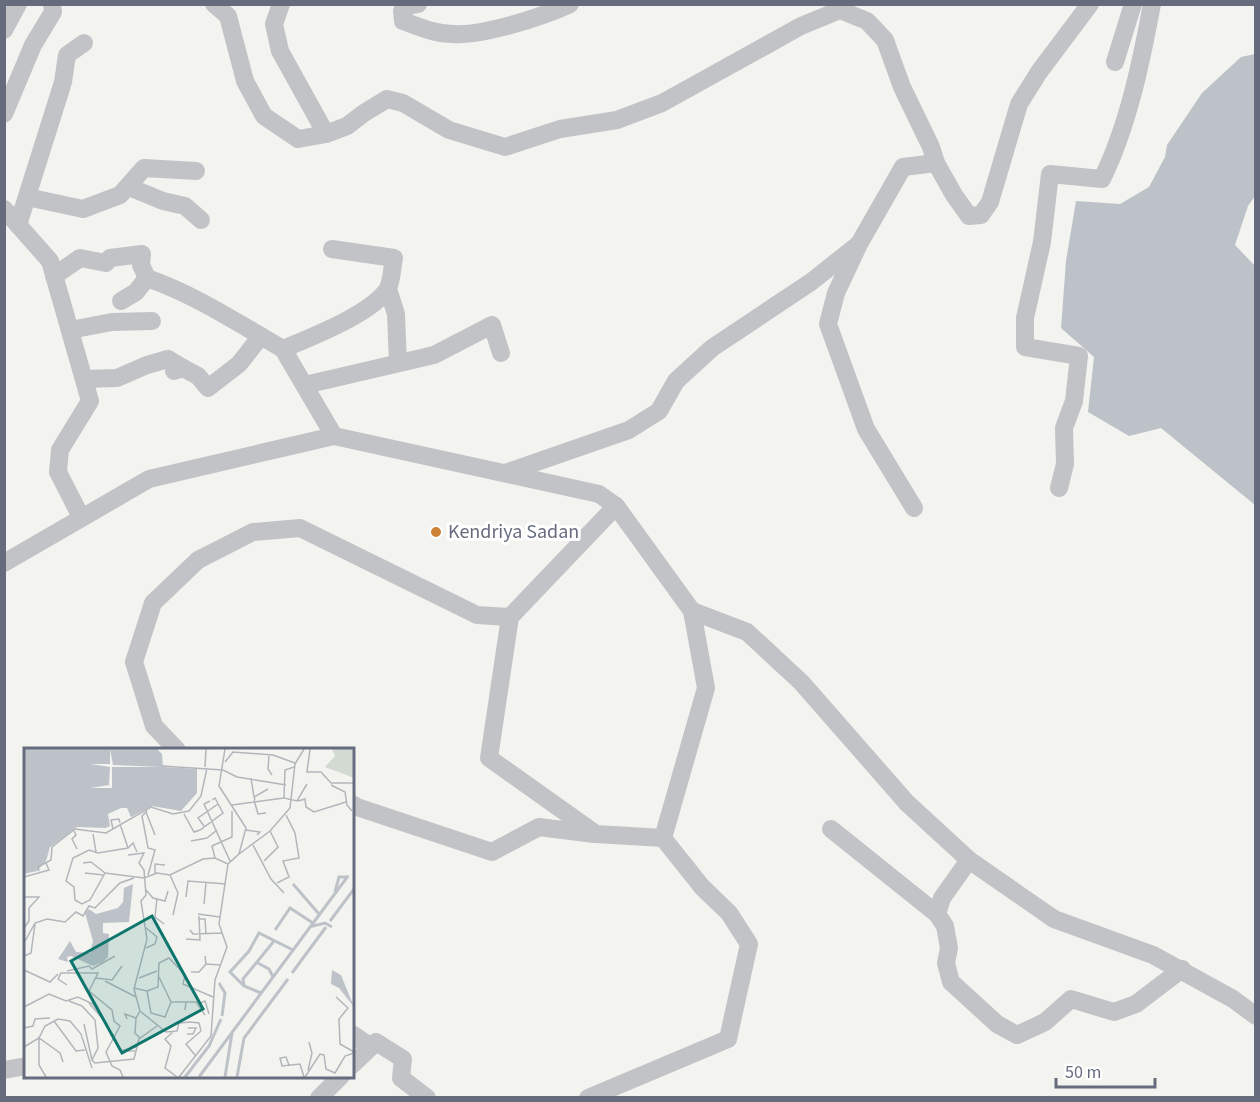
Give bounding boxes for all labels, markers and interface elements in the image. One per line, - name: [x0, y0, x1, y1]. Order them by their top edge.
- place label: Kendriya Sadan: [448, 518, 579, 546]
- marker: Kendriya Sadan: [429, 525, 443, 539]
- inset map: [24, 748, 354, 1078]
- scale bar: [1056, 1051, 1155, 1089]
- text: 50 m: [1065, 1060, 1101, 1085]

